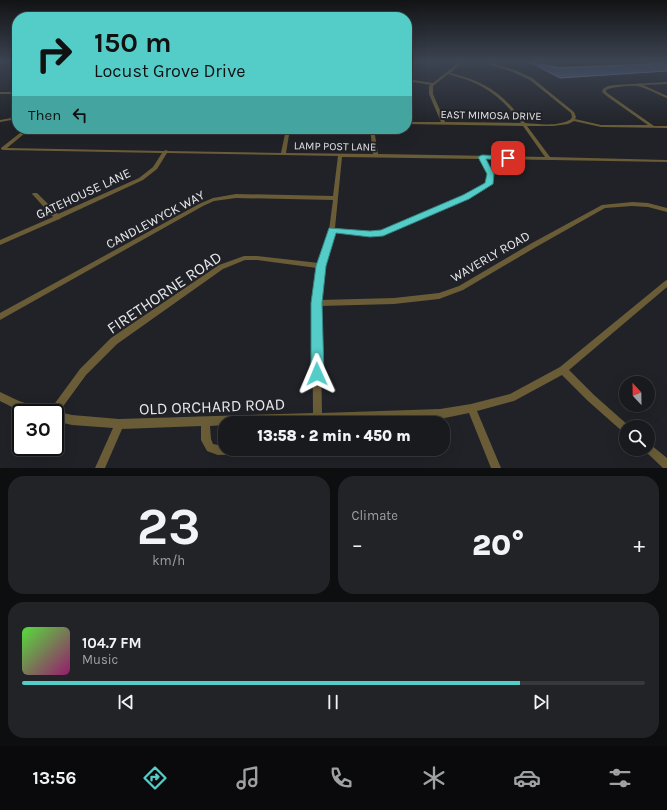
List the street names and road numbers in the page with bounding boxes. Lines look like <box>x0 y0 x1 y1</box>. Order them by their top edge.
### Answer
street label: EAST MIMOSA DRIVE <box>440 108 542 123</box>
street label: LAMP POST LANE <box>294 139 376 154</box>
street label: GATEHOUSE LANE <box>34 165 133 222</box>
street label: CANDLEWYCK WAY <box>103 187 207 252</box>
street label: WAVERLY ROAD <box>448 228 532 285</box>
street label: FIRETHORNE ROAD <box>103 247 225 338</box>
street label: OLD ORCHARD ROAD <box>139 394 285 419</box>

